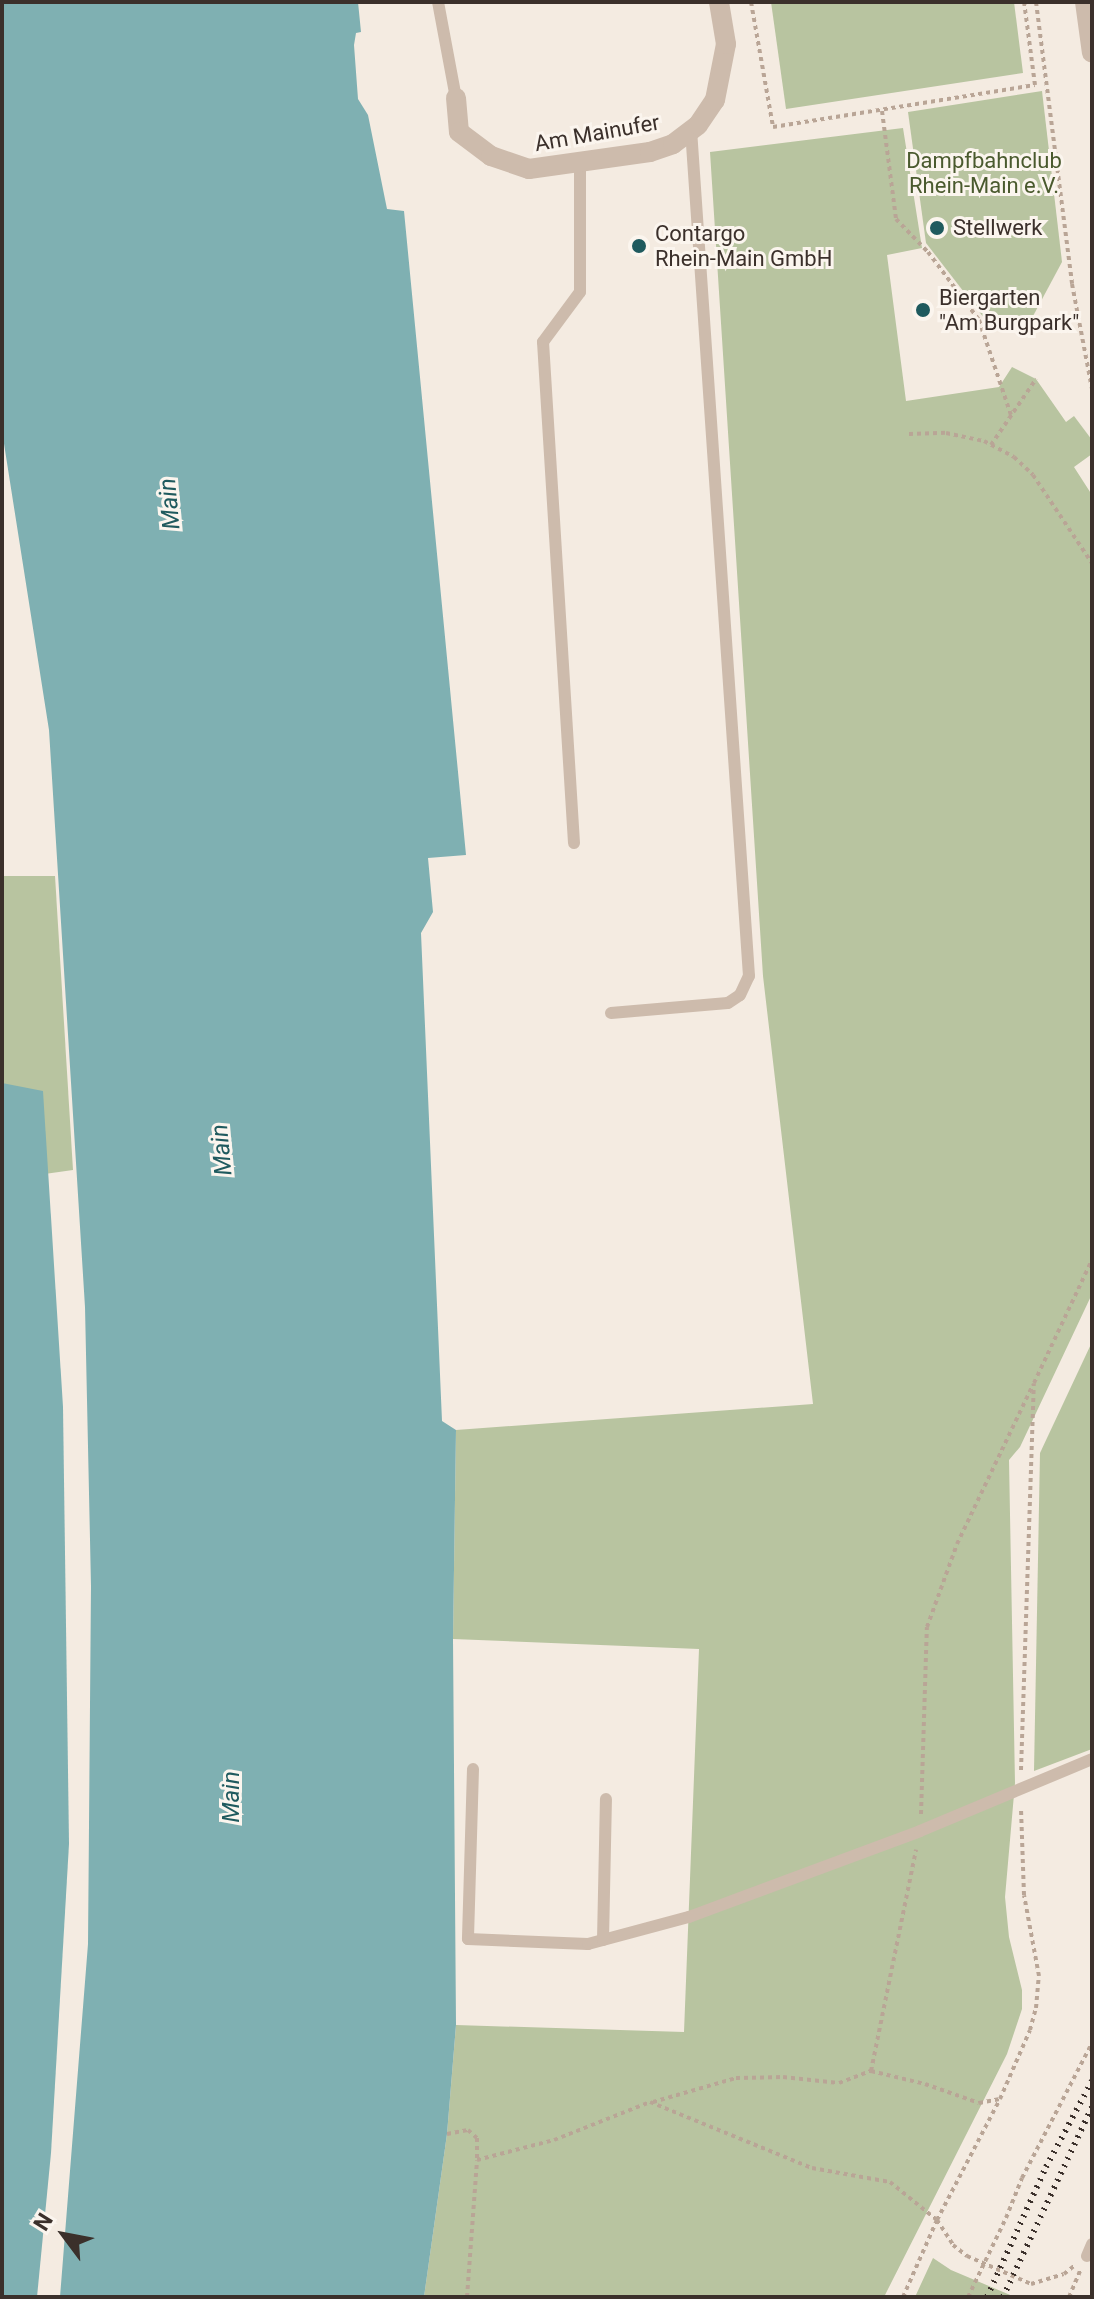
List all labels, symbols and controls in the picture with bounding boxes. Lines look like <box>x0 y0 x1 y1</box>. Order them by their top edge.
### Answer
street label: Am Mainufer <box>532 109 662 157</box>
park label: Dampfbahnclub Rhein-Main e.V. <box>906 147 1062 198</box>
place label: Stellwerk <box>953 215 1042 241</box>
marker: Stellwerk <box>928 219 946 237</box>
place label: Contargo Rhein-Main GmbH <box>655 220 832 272</box>
marker: Contargo Rhein-Main GmbH <box>630 237 648 255</box>
place label: Biergarten "Am Burgpark" <box>939 284 1079 336</box>
marker: Biergarten "Am Burgpark" <box>914 301 932 319</box>
water label: Main <box>153 477 187 531</box>
water label: Main <box>205 1123 239 1177</box>
water label: Main <box>218 1771 246 1823</box>
north arrow <box>24 2195 104 2275</box>
text: N <box>29 2209 58 2235</box>

